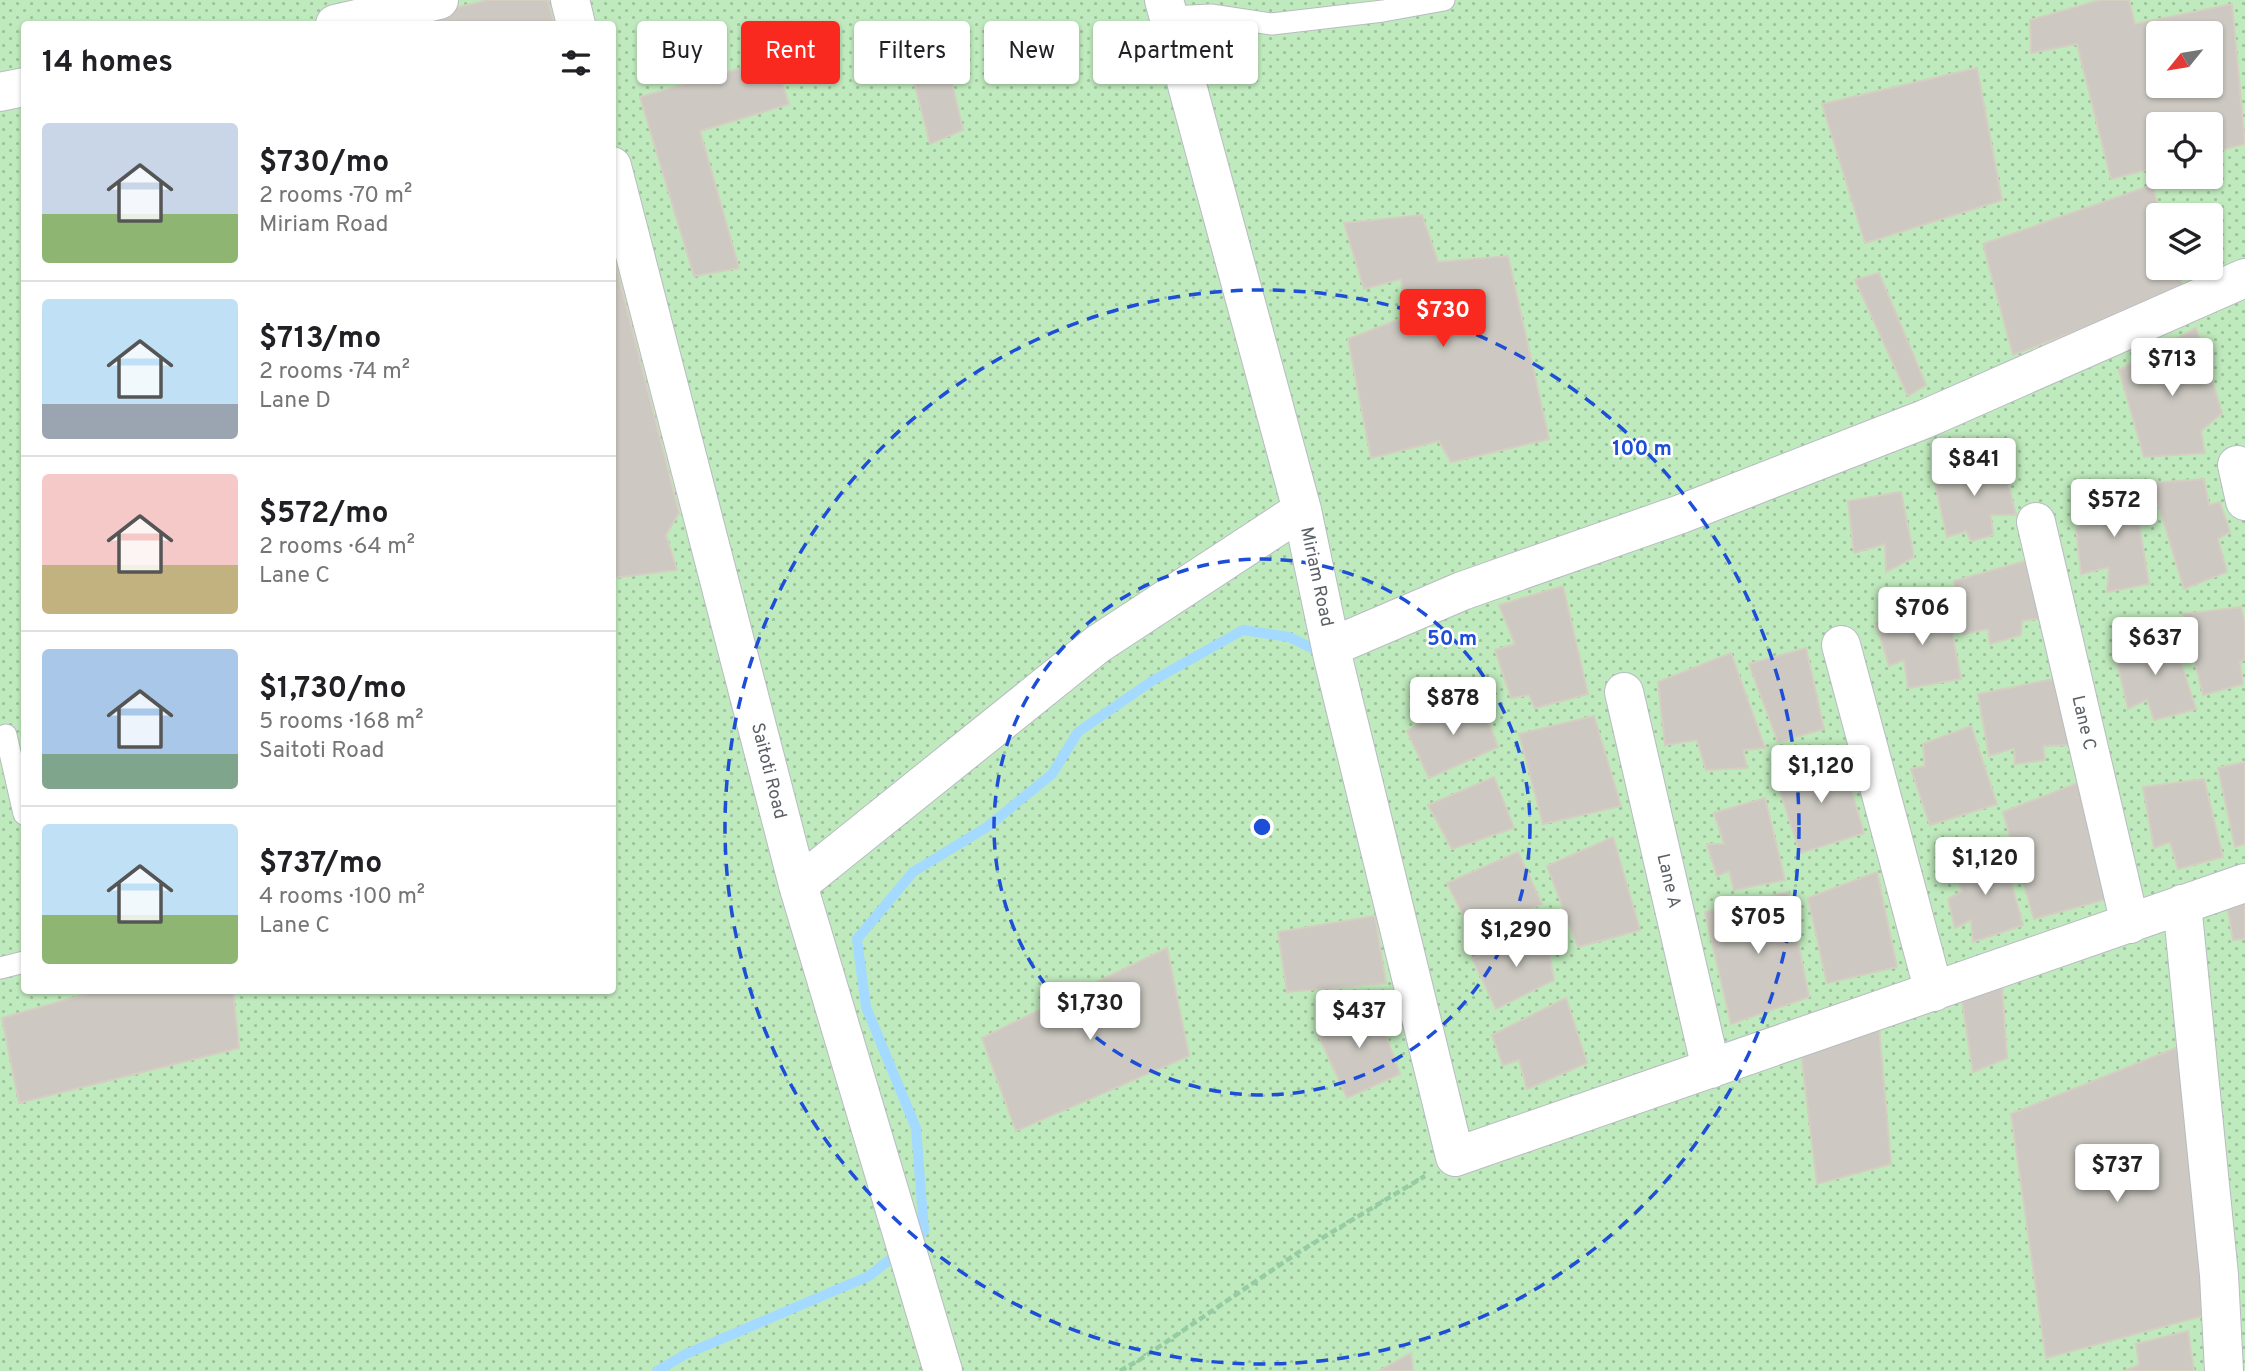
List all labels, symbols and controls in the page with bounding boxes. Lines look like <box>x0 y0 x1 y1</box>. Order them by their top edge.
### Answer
chip: Buy <box>637 21 727 84</box>
chip: Rent <box>741 21 840 84</box>
chip: Filters <box>854 21 970 84</box>
chip: New <box>984 21 1079 84</box>
chip: Apartment <box>1093 21 1258 84</box>
north arrow <box>2146 21 2222 98</box>
map controls <box>2146 21 2223 280</box>
icon: filters <box>557 44 595 82</box>
text: 14 homes <box>42 45 173 82</box>
button: locate <box>2146 112 2223 189</box>
text: $730/mo <box>259 145 389 182</box>
icon: home <box>98 151 182 235</box>
text: 2 rooms · 70 m² <box>259 182 412 211</box>
button: layers <box>2146 203 2223 280</box>
text: Miriam Road <box>259 211 389 240</box>
pin: $730 <box>1402 290 1484 349</box>
text: $730 <box>1416 297 1470 326</box>
text: $713/mo <box>259 321 381 358</box>
icon: home <box>98 327 182 411</box>
pin: $713 <box>2131 338 2213 398</box>
text: $713 <box>2147 346 2197 375</box>
text: 2 rooms · 74 m² <box>259 358 410 387</box>
text: Lane D <box>259 387 331 416</box>
text: 100 m <box>1612 436 1672 463</box>
pin: $841 <box>1933 438 2015 498</box>
text: $841 <box>1948 446 2000 475</box>
pin: $572 <box>2073 480 2155 539</box>
text: $572 <box>2087 487 2141 516</box>
text: $572/mo <box>259 496 389 533</box>
icon: home <box>98 502 182 586</box>
street label: Miriam Road <box>1294 525 1338 629</box>
text: 2 rooms · 64 m² <box>259 533 415 562</box>
text: Lane C <box>259 562 330 591</box>
pin: $706 <box>1881 588 1963 647</box>
text: $706 <box>1894 595 1950 624</box>
pin: $637 <box>2114 618 2196 677</box>
text: $637 <box>2128 625 2182 654</box>
text: 50 m <box>1427 626 1477 653</box>
text: $1,730/mo <box>259 671 406 708</box>
icon: home <box>98 677 182 761</box>
pin: $878 <box>1412 678 1494 737</box>
text: $878 <box>1426 685 1480 714</box>
street label: Lane C <box>2066 693 2100 753</box>
text: 5 rooms · 168 m² <box>259 708 424 737</box>
street label: Saitoti Road <box>745 721 791 821</box>
text: Saitoti Road <box>259 737 385 766</box>
pin: $1,120 <box>1764 746 1878 805</box>
text: $1,120 <box>1787 753 1855 782</box>
centre of rings <box>1250 815 1274 839</box>
pin: $1,120 <box>1928 838 2042 897</box>
text: $1,120 <box>1951 845 2019 874</box>
text: $737/mo <box>259 846 382 883</box>
street label: Lane A <box>1651 851 1685 911</box>
icon: home <box>98 852 182 936</box>
text: 4 rooms · 100 m² <box>259 883 425 912</box>
pin: $705 <box>1717 897 1799 956</box>
text: $705 <box>1730 904 1786 933</box>
pin: $1,290 <box>1459 909 1573 969</box>
text: Lane C <box>259 912 330 941</box>
text: $1,290 <box>1480 917 1552 946</box>
pin: $1,730 <box>1033 982 1147 1042</box>
text: $1,730 <box>1056 990 1124 1019</box>
pin: $437 <box>1318 990 1400 1050</box>
text: $437 <box>1332 998 1386 1027</box>
pin: $737 <box>2076 1144 2158 1204</box>
text: $737 <box>2091 1152 2143 1181</box>

